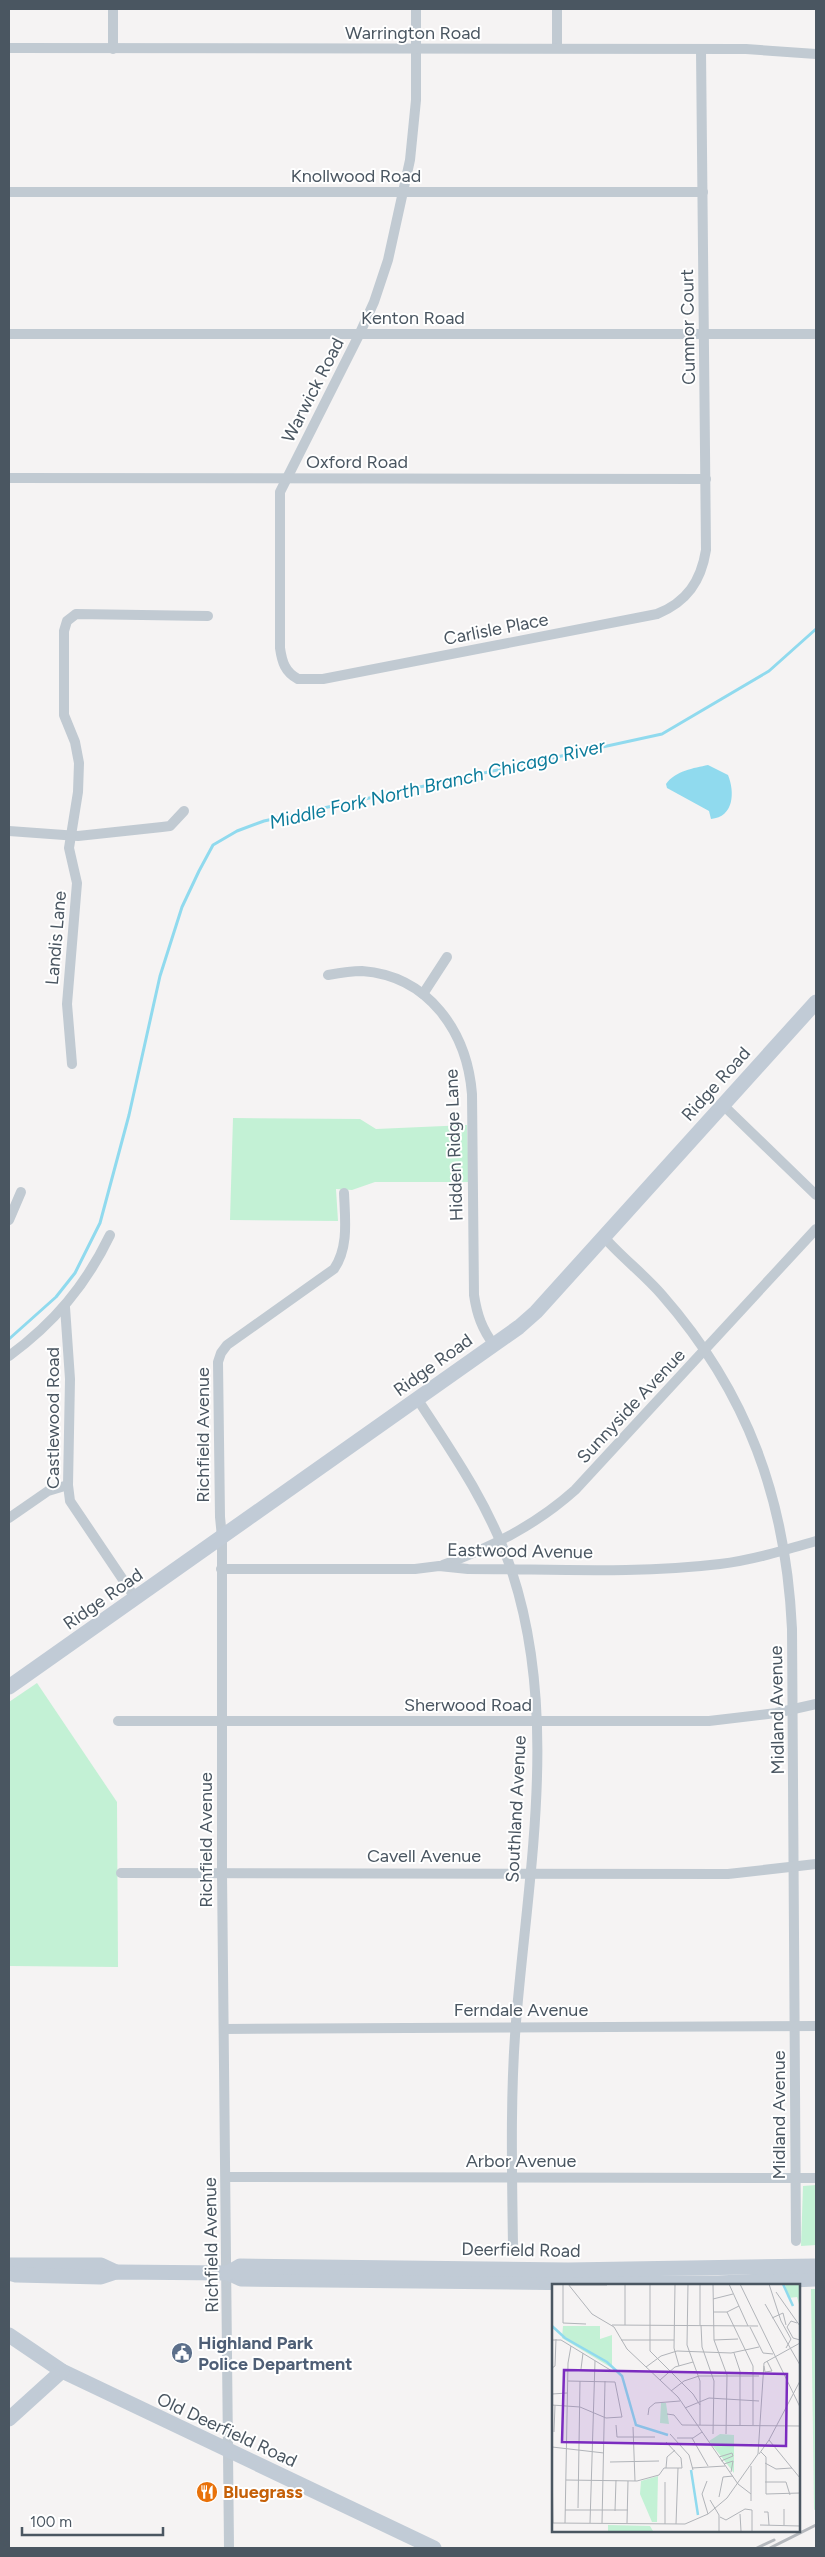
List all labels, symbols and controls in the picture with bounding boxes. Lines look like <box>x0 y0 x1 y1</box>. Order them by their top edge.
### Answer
street label: Warrington Road <box>345 22 481 44</box>
street label: Knollwood Road <box>291 165 421 187</box>
street label: Cumnor Court <box>676 269 700 385</box>
street label: Kenton Road <box>361 307 465 329</box>
street label: Warwick Road <box>277 334 349 446</box>
street label: Oxford Road <box>306 451 408 473</box>
street label: Carlisle Place <box>442 608 550 650</box>
water label: Middle Fork North Branch Chicago River <box>267 734 608 834</box>
street label: Landis Lane <box>41 890 71 986</box>
street label: Ridge Road <box>677 1042 755 1126</box>
street label: Hidden Ridge Lane <box>440 1068 468 1222</box>
street label: Ridge Road <box>389 1329 477 1401</box>
street label: Sunnyside Avenue <box>572 1344 690 1468</box>
street label: Castlewood Road <box>42 1347 64 1489</box>
street label: Richfield Avenue <box>192 1367 214 1503</box>
street label: Eastwood Avenue <box>447 1539 593 1563</box>
street label: Ridge Road <box>59 1564 147 1634</box>
street label: Midland Avenue <box>765 1645 789 1775</box>
street label: Sherwood Road <box>404 1694 532 1716</box>
street label: Southland Avenue <box>501 1735 531 1883</box>
street label: Richfield Avenue <box>195 1772 217 1908</box>
street label: Cavell Avenue <box>367 1845 481 1867</box>
street label: Ferndale Avenue <box>454 1999 588 2021</box>
street label: Midland Avenue <box>768 2050 790 2180</box>
street label: Arbor Avenue <box>466 2150 576 2172</box>
street label: Richfield Avenue <box>199 2177 223 2313</box>
street label: Deerfield Road <box>461 2238 581 2262</box>
inset map <box>552 2284 800 2532</box>
place label: Highland Park Police Department <box>198 2332 353 2375</box>
public building icon: Highland Park Police Department <box>170 2341 194 2365</box>
street label: Old Deerfield Road <box>153 2388 301 2472</box>
restaurant icon: Bluegrass <box>195 2480 219 2504</box>
place label: Bluegrass <box>223 2481 303 2503</box>
scale bar <box>22 2504 164 2536</box>
text: 100 m <box>30 2513 72 2531</box>

